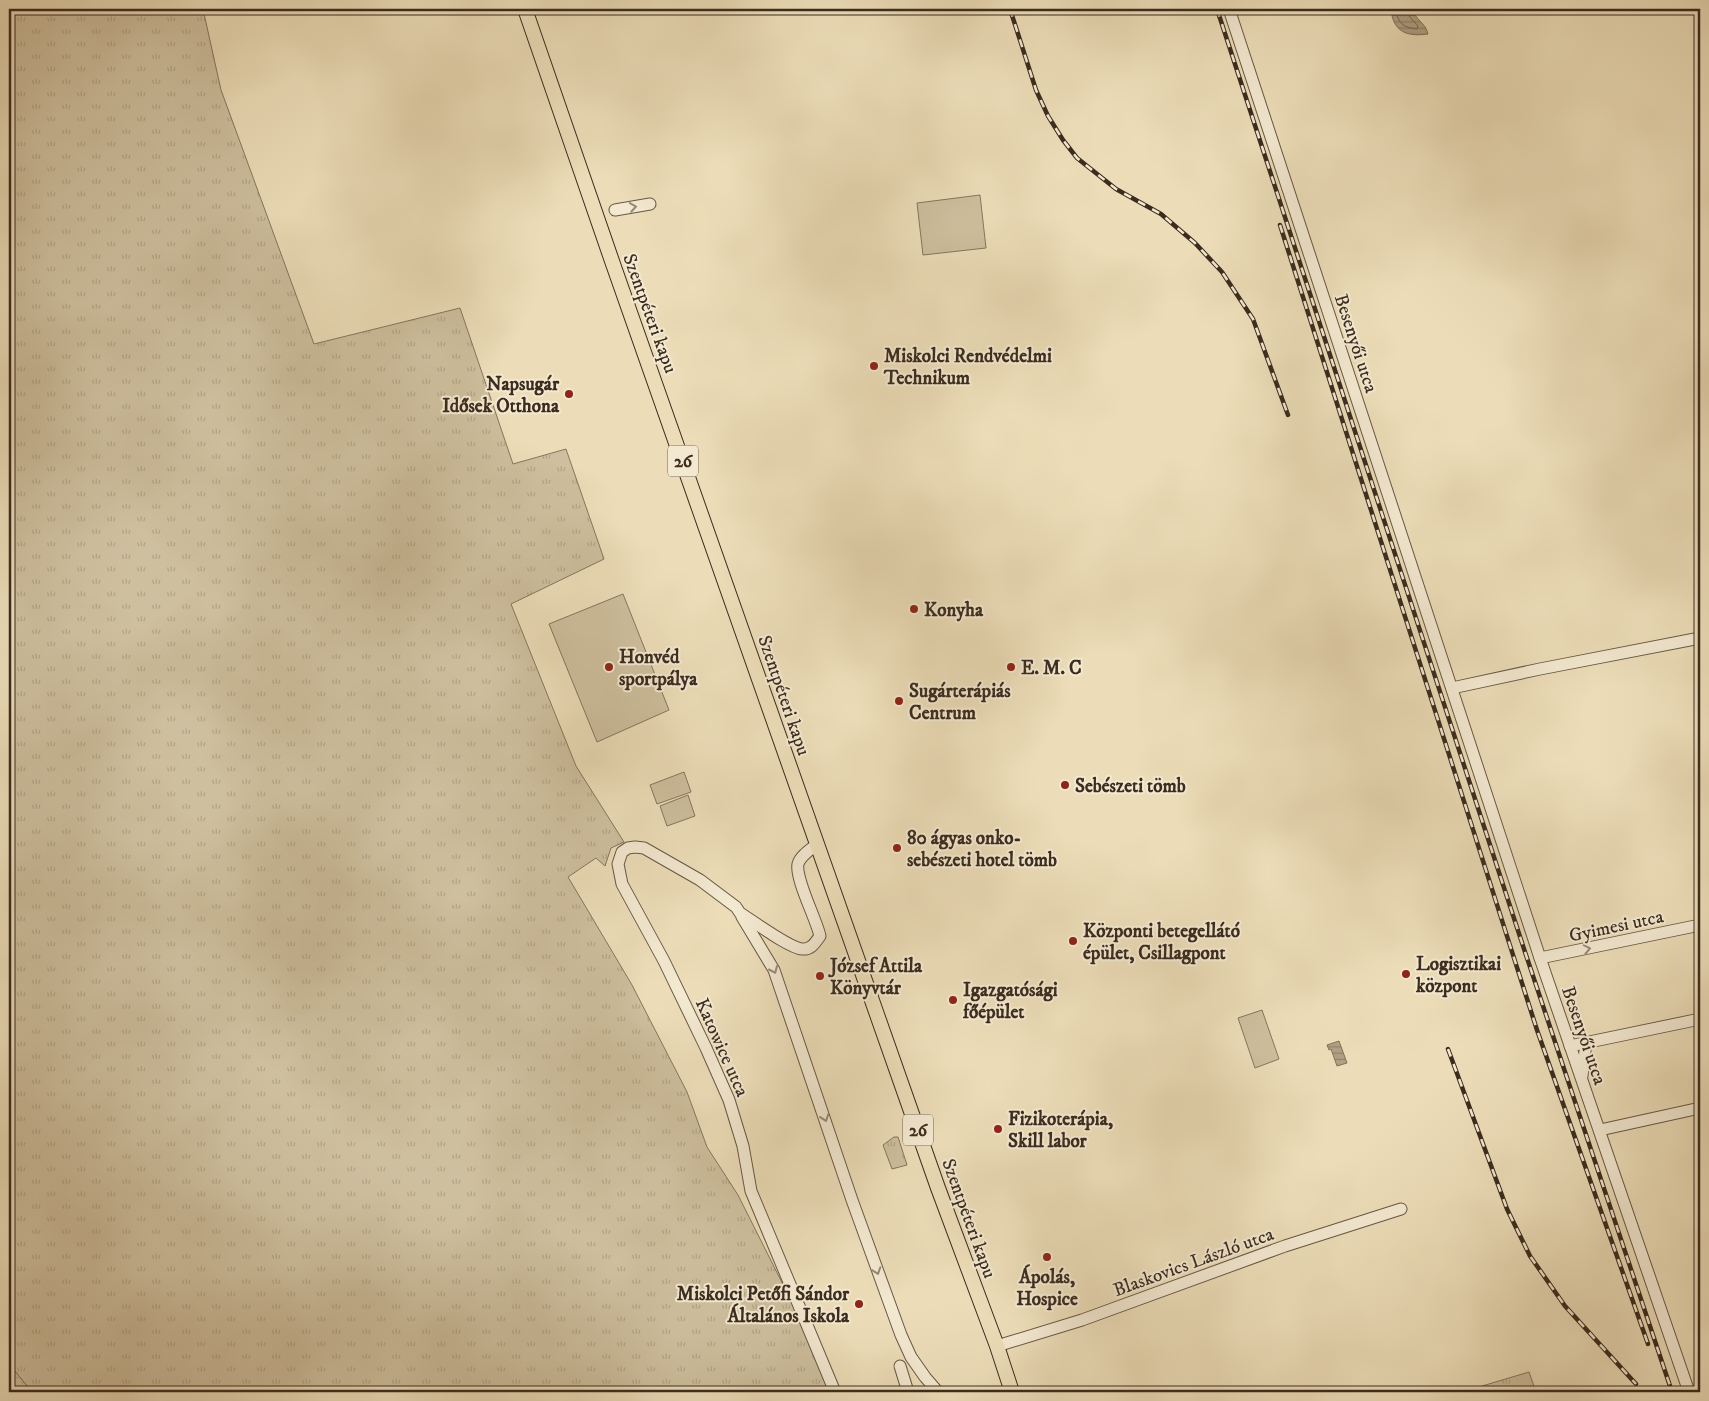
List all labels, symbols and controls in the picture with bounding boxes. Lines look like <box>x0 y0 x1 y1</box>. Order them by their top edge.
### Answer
one-way arrow <box>628 203 637 213</box>
street label: Szentpéteri kapu <box>617 251 682 376</box>
street label: Besenyői utca <box>1329 291 1382 396</box>
place label: Miskolci Rendvédelmi Technikum <box>883 345 1052 390</box>
marker: Miskolci Rendvédelmi Technikum <box>868 360 880 372</box>
place label: Napsugár Idősek Otthona <box>442 373 560 418</box>
marker: Napsugár Idősek Otthona <box>563 388 575 400</box>
road number: 26 <box>668 446 698 476</box>
place label: Konyha <box>924 599 984 622</box>
marker: Konyha <box>908 603 920 615</box>
street label: Szentpéteri kapu <box>752 632 815 759</box>
place label: Honvéd sportpálya <box>619 646 698 691</box>
place label: E. M. C <box>1021 657 1082 680</box>
marker: Honvéd sportpálya <box>603 661 615 673</box>
marker: E. M. C <box>1005 661 1017 673</box>
place label: Sugárterápiás Centrum <box>909 680 1011 725</box>
marker: Sugárterápiás Centrum <box>893 695 905 707</box>
place label: Sebészeti tömb <box>1075 775 1186 798</box>
marker: Sebészeti tömb <box>1059 779 1071 791</box>
place label: 80 ágyas onko- sebészeti hotel tömb <box>907 827 1057 872</box>
marker: 80 ágyas onko- sebészeti hotel tömb <box>891 842 903 854</box>
street label: Gyimesi utca <box>1567 905 1666 948</box>
place label: Központi betegellátó épület, Csillagpont <box>1083 920 1240 965</box>
marker: Központi betegellátó épület, Csillagpont <box>1067 935 1079 947</box>
one-way arrow <box>1583 944 1592 954</box>
place label: Logisztikai központ <box>1415 953 1501 998</box>
place label: József Attila Könyvtár <box>828 955 923 1000</box>
one-way arrow <box>767 965 778 974</box>
marker: Logisztikai központ <box>1400 968 1412 980</box>
marker: József Attila Könyvtár <box>814 970 826 982</box>
place label: Igazgatósági főépület <box>962 979 1058 1024</box>
street label: Besenyői utca <box>1556 983 1611 1088</box>
marker: Igazgatósági főépület <box>947 994 959 1006</box>
street label: Katowice utca <box>690 995 754 1100</box>
place label: Fizikoterápia, Skill labor <box>1008 1108 1113 1153</box>
one-way arrow <box>819 1113 829 1121</box>
road number: 26 <box>903 1114 933 1146</box>
marker: Fizikoterápia, Skill labor <box>992 1123 1004 1135</box>
street label: Szentpéteri kapu <box>936 1156 1001 1281</box>
street label: Blaskovics László utca <box>1110 1223 1277 1302</box>
marker: Ápolás, Hospice <box>1041 1251 1053 1263</box>
place label: Ápolás, Hospice <box>1016 1264 1078 1311</box>
one-way arrow <box>871 1267 881 1275</box>
place label: Miskolci Petőfi Sándor Általános Iskola <box>677 1283 850 1328</box>
marker: Miskolci Petőfi Sándor Általános Iskola <box>853 1298 865 1310</box>

